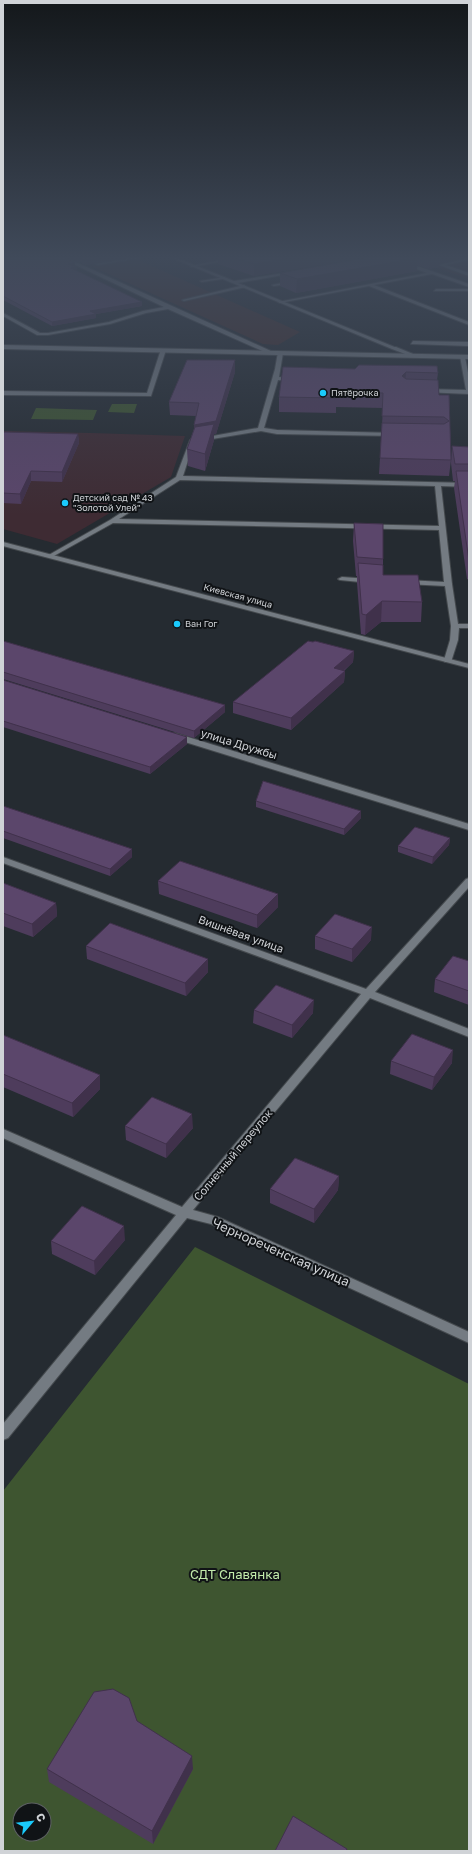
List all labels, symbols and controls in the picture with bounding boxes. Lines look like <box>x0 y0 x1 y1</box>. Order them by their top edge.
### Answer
place label: Пятёрочка <box>331 387 379 398</box>
marker: Пятёрочка <box>318 388 328 398</box>
place label: Детский сад № 43 "Золотой Улей" <box>73 492 153 513</box>
marker: Детский сад № 43 "Золотой Улей" <box>60 498 70 508</box>
street label: Киевская улица <box>202 581 274 610</box>
place label: Ван Гог <box>185 618 217 629</box>
marker: Ван Гог <box>172 619 182 629</box>
street label: улица Дружбы <box>199 726 279 761</box>
street label: Вишнёвая улица <box>197 912 286 955</box>
street label: Солнечный переулок <box>191 1106 275 1203</box>
street label: Чернореченская улица <box>210 1214 352 1290</box>
park label: СДТ Славянка <box>190 1566 280 1582</box>
north arrow <box>12 1802 52 1842</box>
text: С <box>34 1811 49 1824</box>

